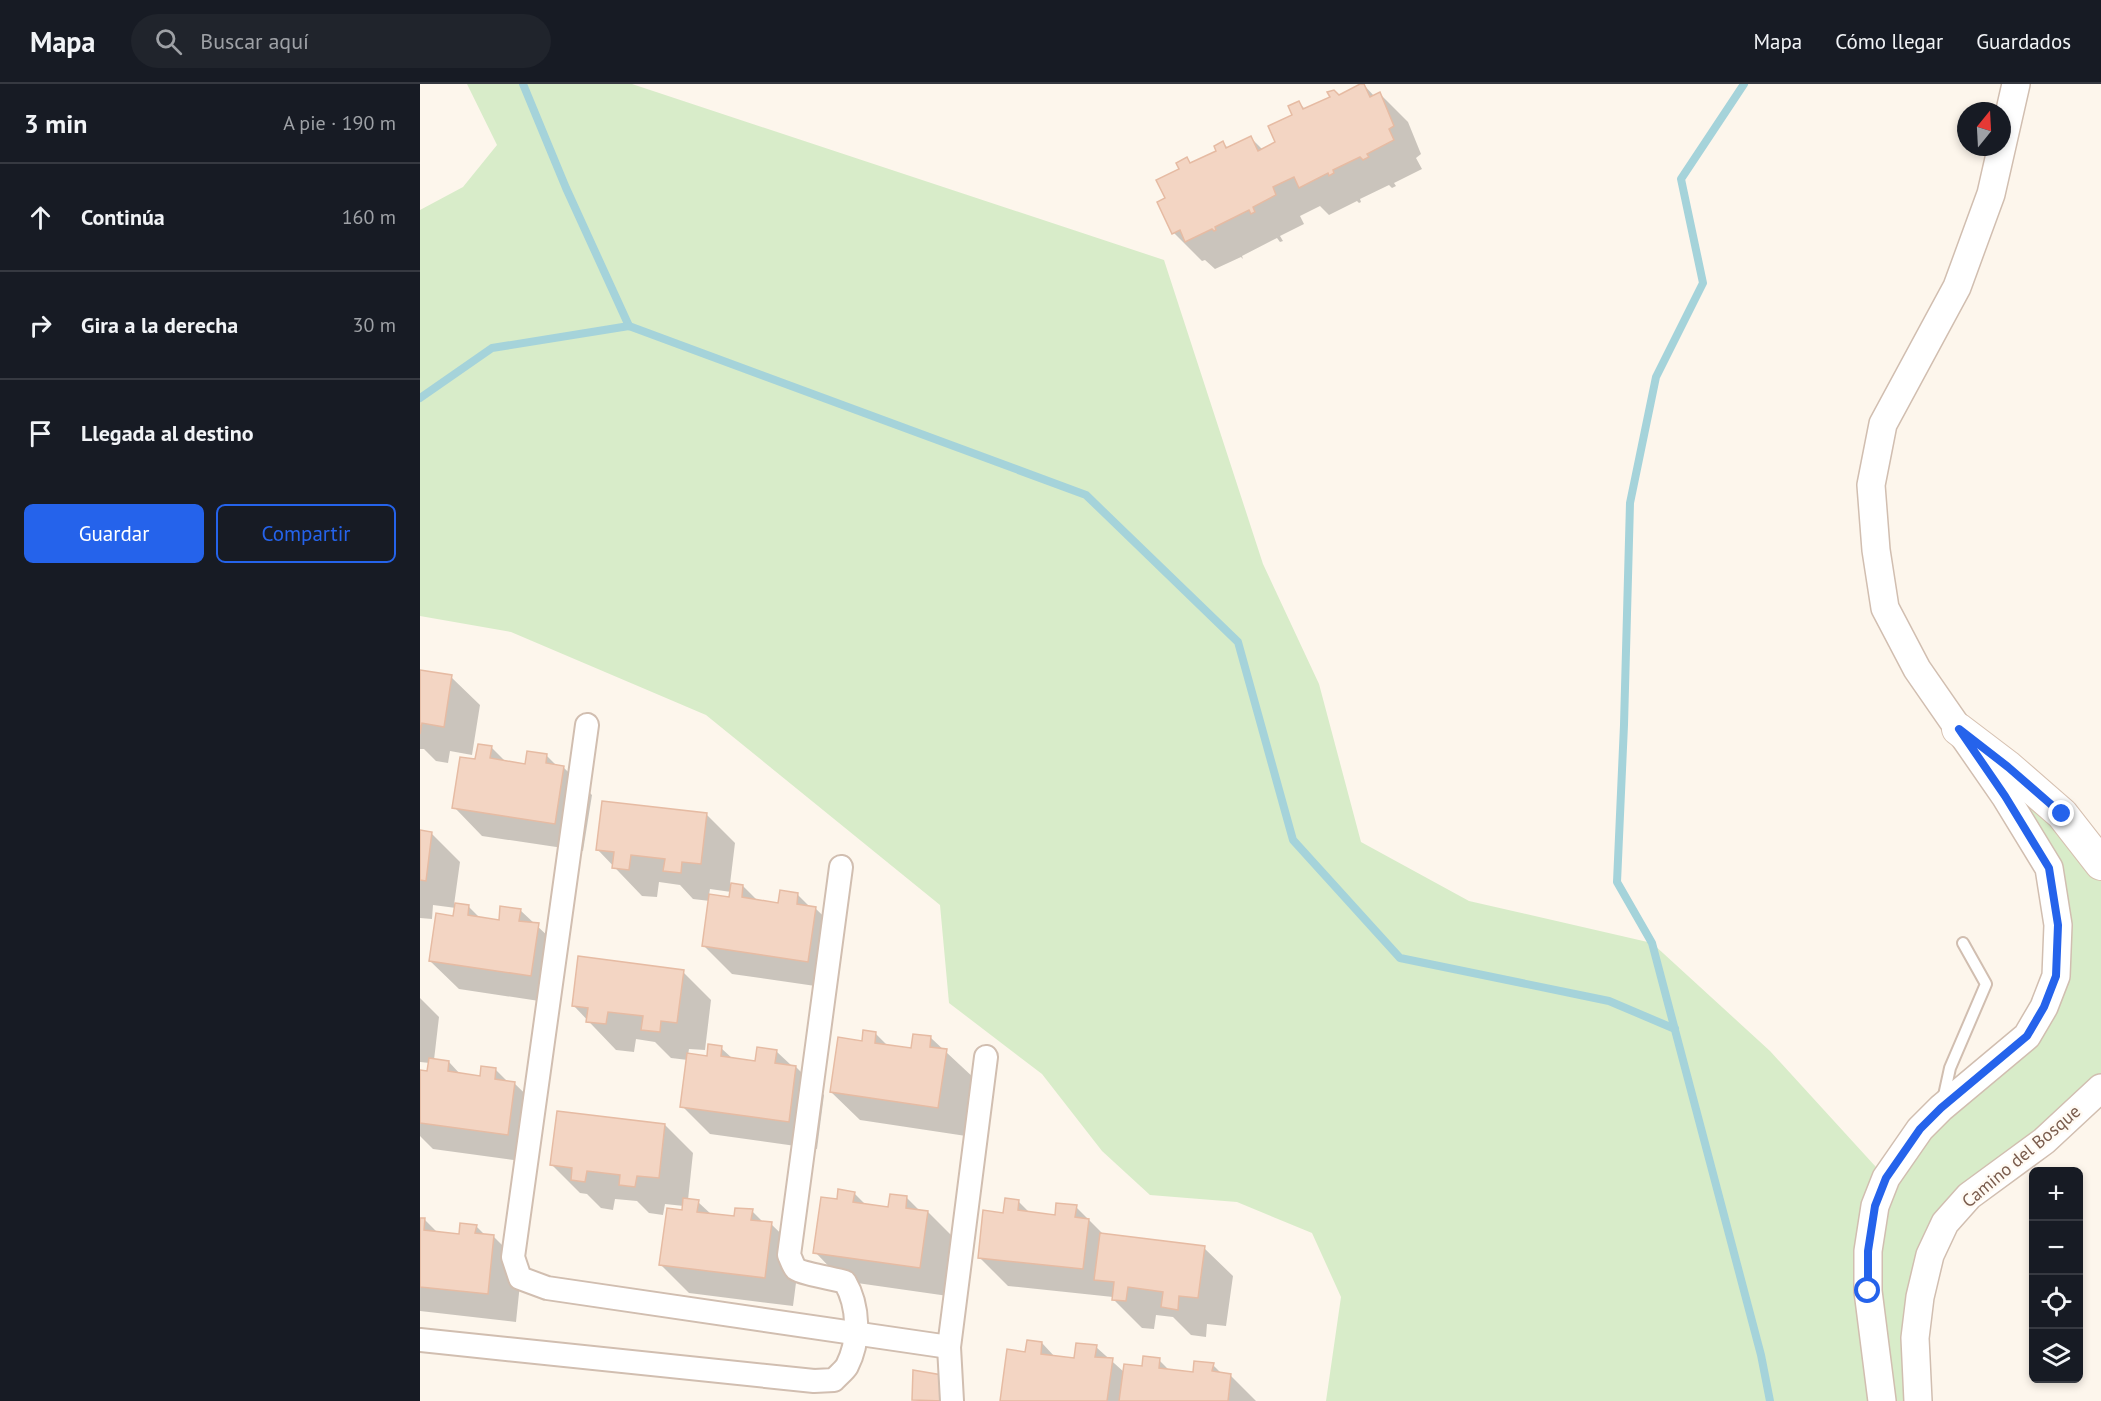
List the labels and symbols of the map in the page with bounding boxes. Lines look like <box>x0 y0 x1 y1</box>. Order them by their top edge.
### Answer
north arrow <box>1957 102 2011 156</box>
route end <box>2048 800 2074 826</box>
street label: Camino del Bosque <box>1957 1100 2085 1212</box>
route start <box>1854 1277 1880 1303</box>

